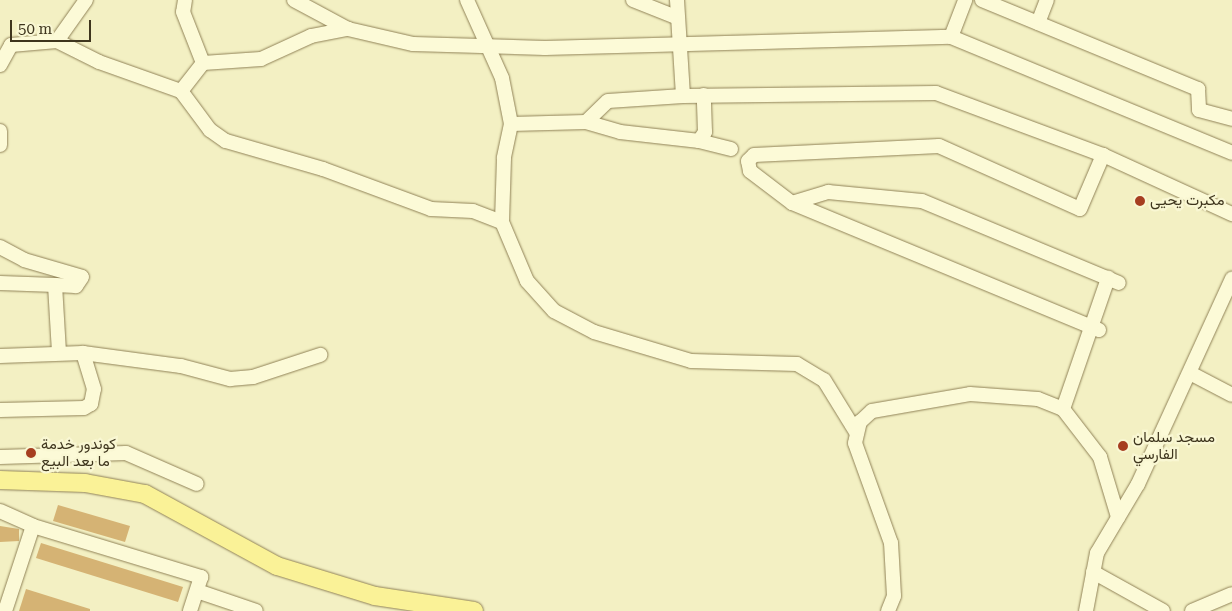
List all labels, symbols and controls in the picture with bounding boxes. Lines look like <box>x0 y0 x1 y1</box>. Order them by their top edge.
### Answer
scale bar <box>12 10 94 42</box>
text: 50 m <box>18 20 52 38</box>
place label: مكبرت يحيى <box>1150 192 1225 210</box>
marker: مكبرت يحيى <box>1134 195 1146 207</box>
place label: مسجد سلمان الفارسي <box>1133 428 1215 463</box>
place label: كوندور خدمة ما بعد البيع <box>41 435 116 470</box>
marker: مسجد سلمان الفارسي <box>1117 440 1129 452</box>
marker: كوندور خدمة ما بعد البيع <box>25 447 37 459</box>

